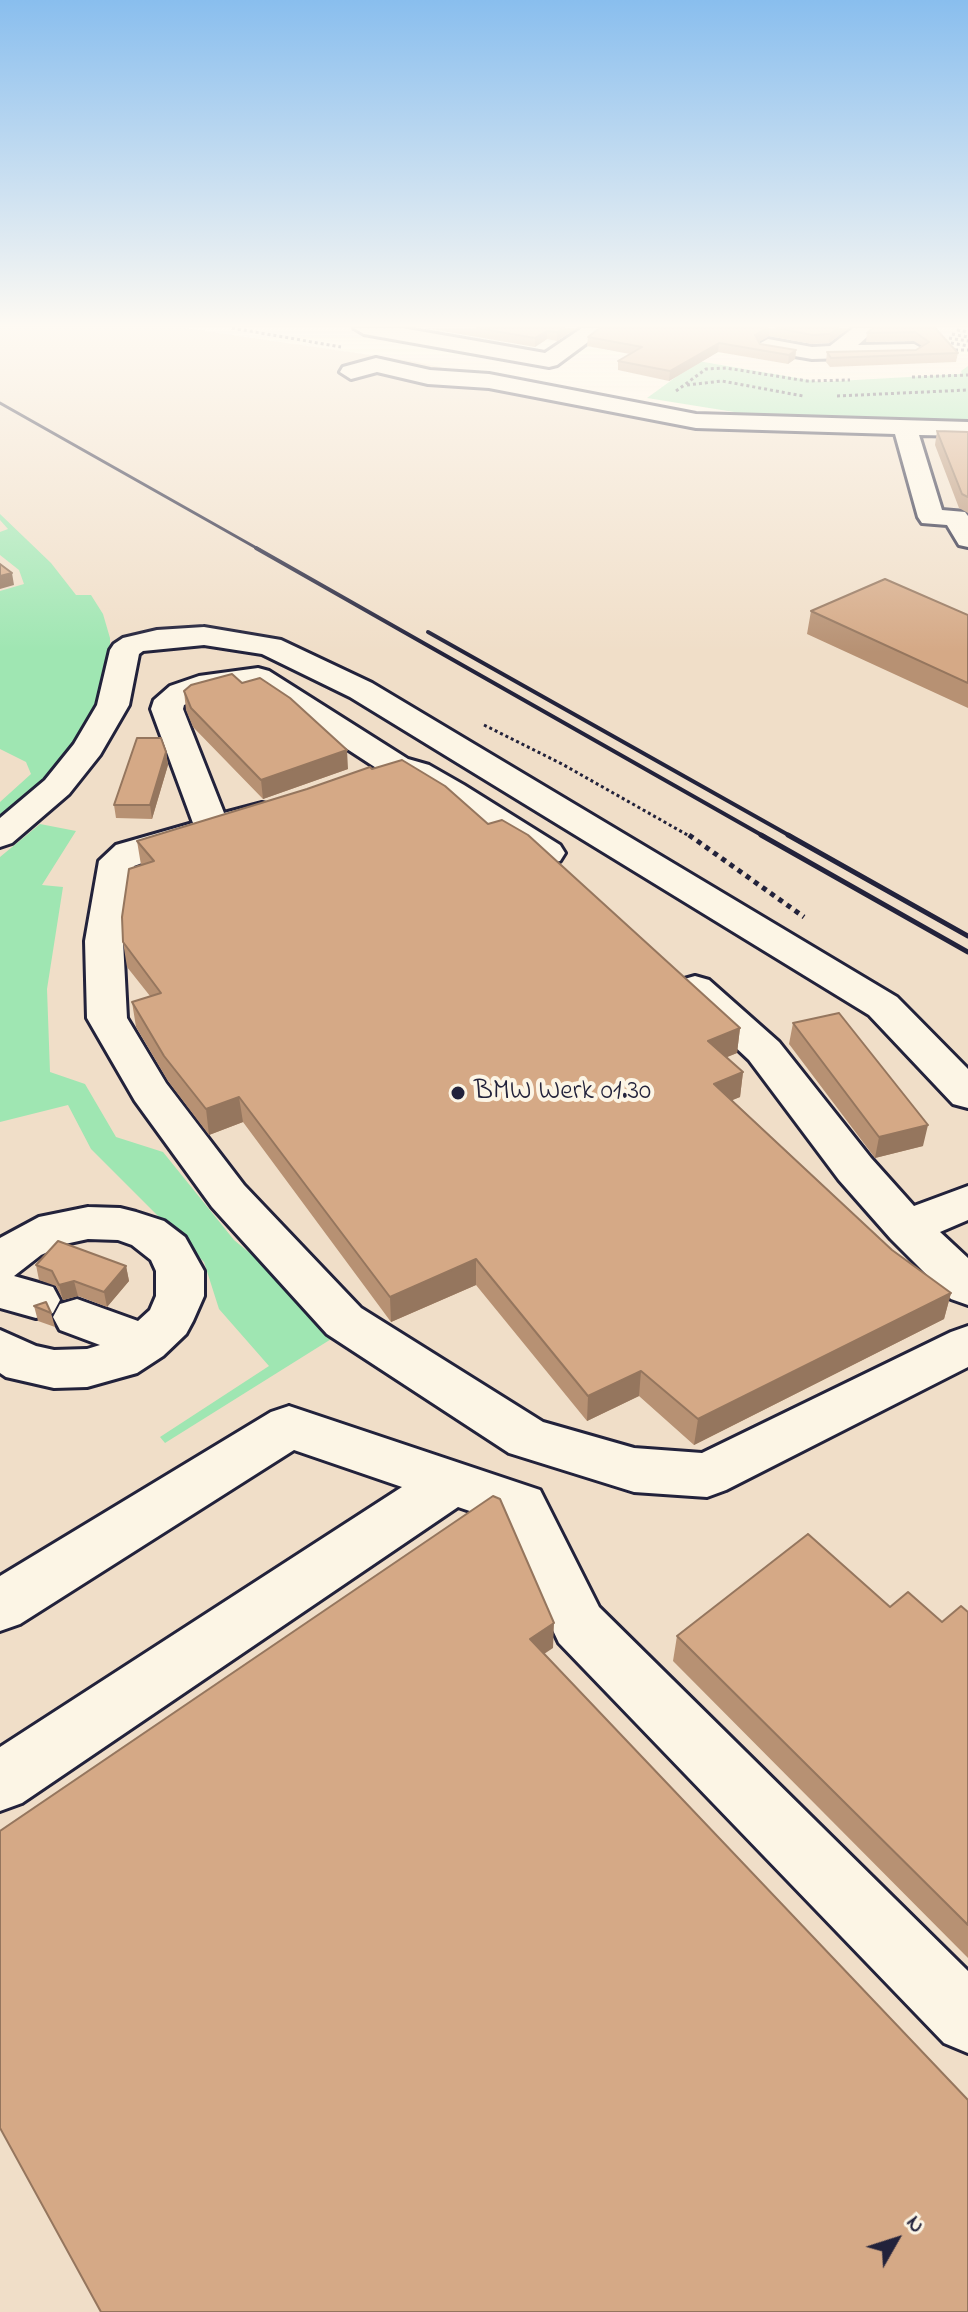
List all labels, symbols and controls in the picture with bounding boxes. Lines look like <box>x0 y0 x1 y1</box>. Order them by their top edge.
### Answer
place label: BMW Werk 01.30 <box>474 1076 651 1110</box>
marker: BMW Werk 01.30 <box>449 1084 467 1102</box>
north arrow <box>856 2200 936 2280</box>
text: N <box>898 2209 932 2241</box>

